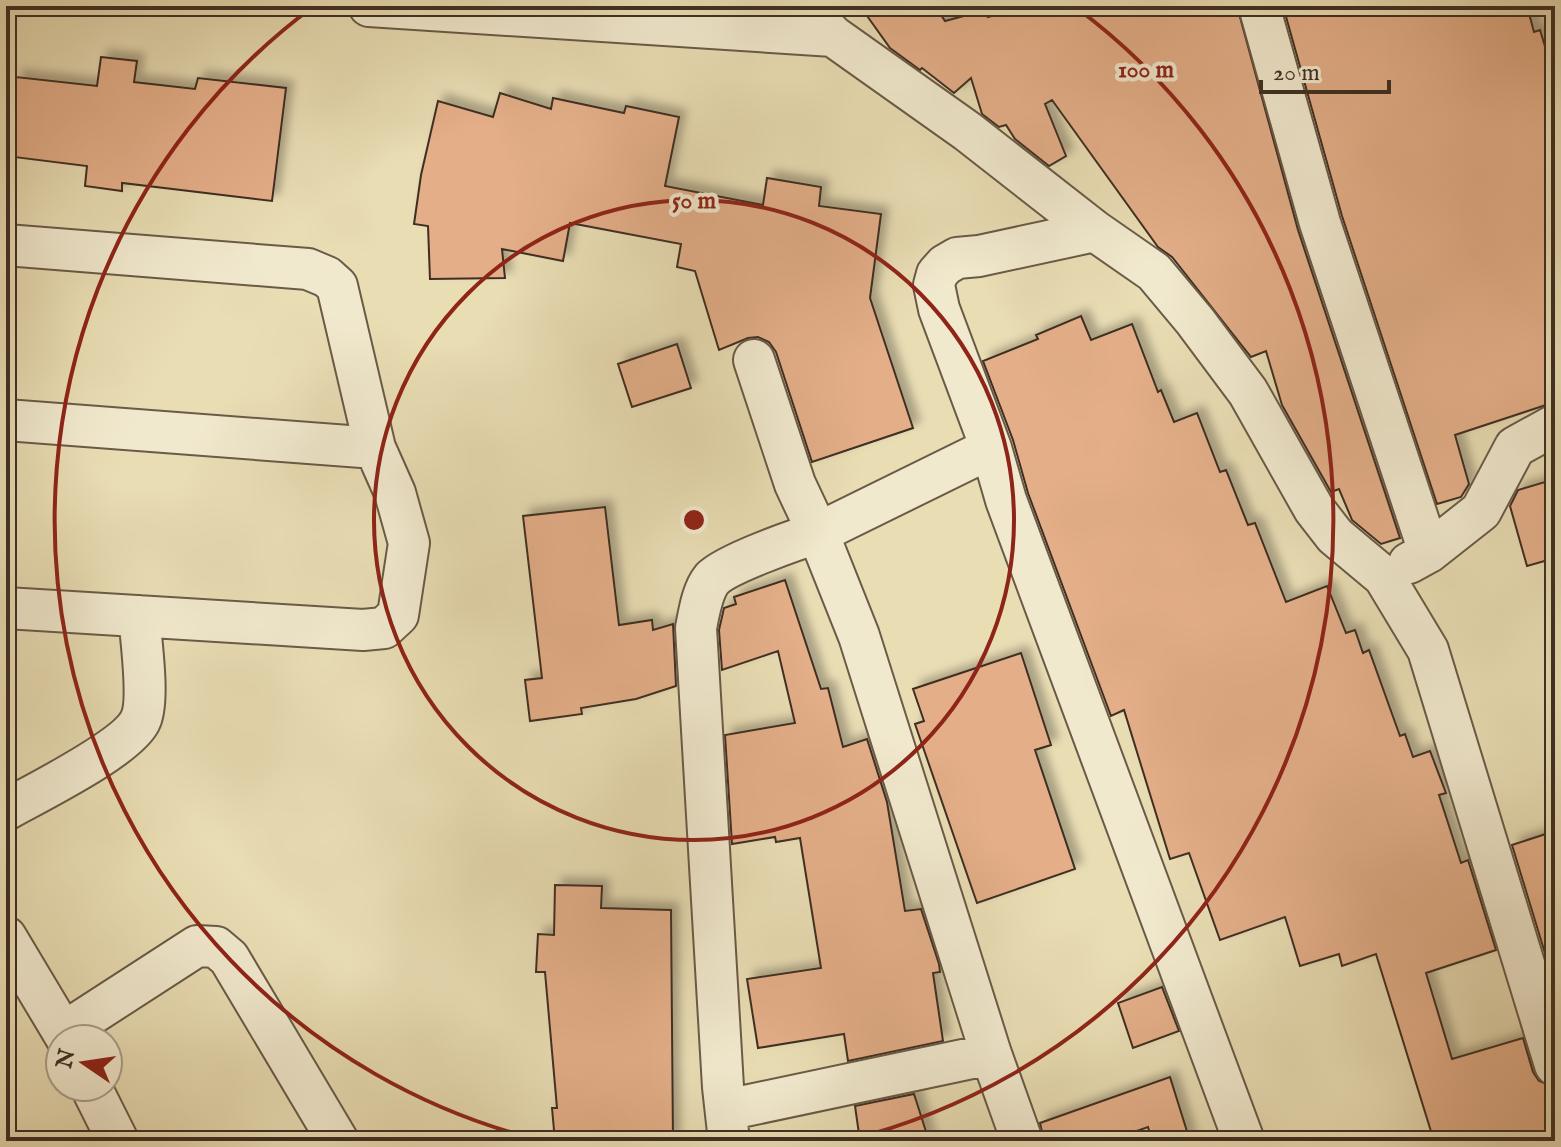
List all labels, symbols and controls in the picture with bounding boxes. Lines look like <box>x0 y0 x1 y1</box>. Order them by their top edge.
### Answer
scale bar <box>1261 44 1389 94</box>
text: 100 m <box>1118 55 1175 86</box>
text: 20 m <box>1273 58 1320 89</box>
text: 50 m <box>672 186 717 217</box>
centre of rings <box>680 506 708 534</box>
north arrow <box>44 1023 124 1103</box>
text: N <box>50 1047 82 1072</box>

